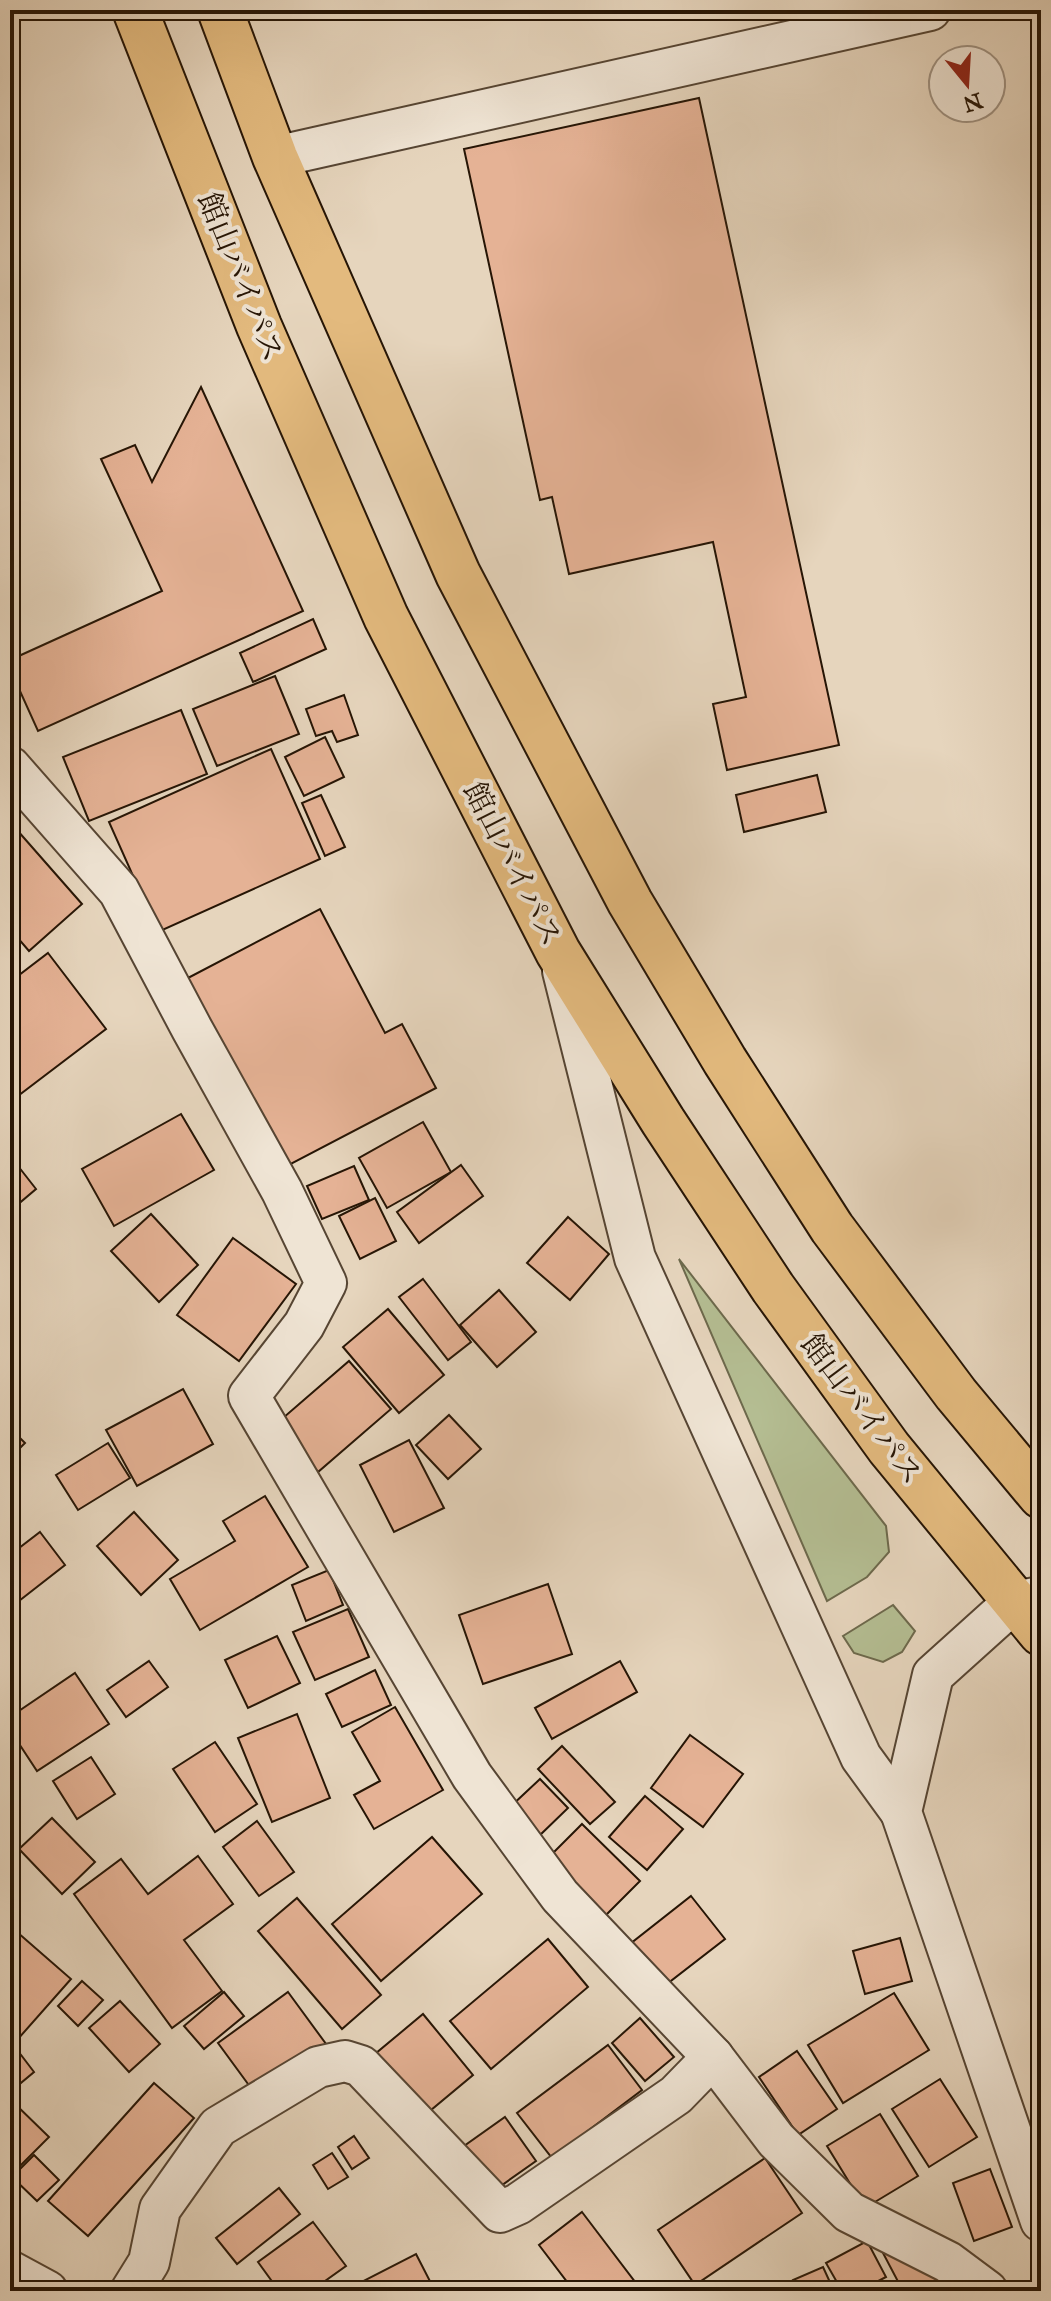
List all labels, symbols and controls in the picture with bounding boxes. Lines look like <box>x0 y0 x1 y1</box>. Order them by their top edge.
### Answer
north arrow <box>927 44 1007 124</box>
text: N <box>960 87 986 118</box>
street label: 館山バイパス <box>191 187 291 367</box>
street label: 館山バイパス <box>456 776 570 952</box>
street label: 館山バイパス <box>794 1327 930 1491</box>

